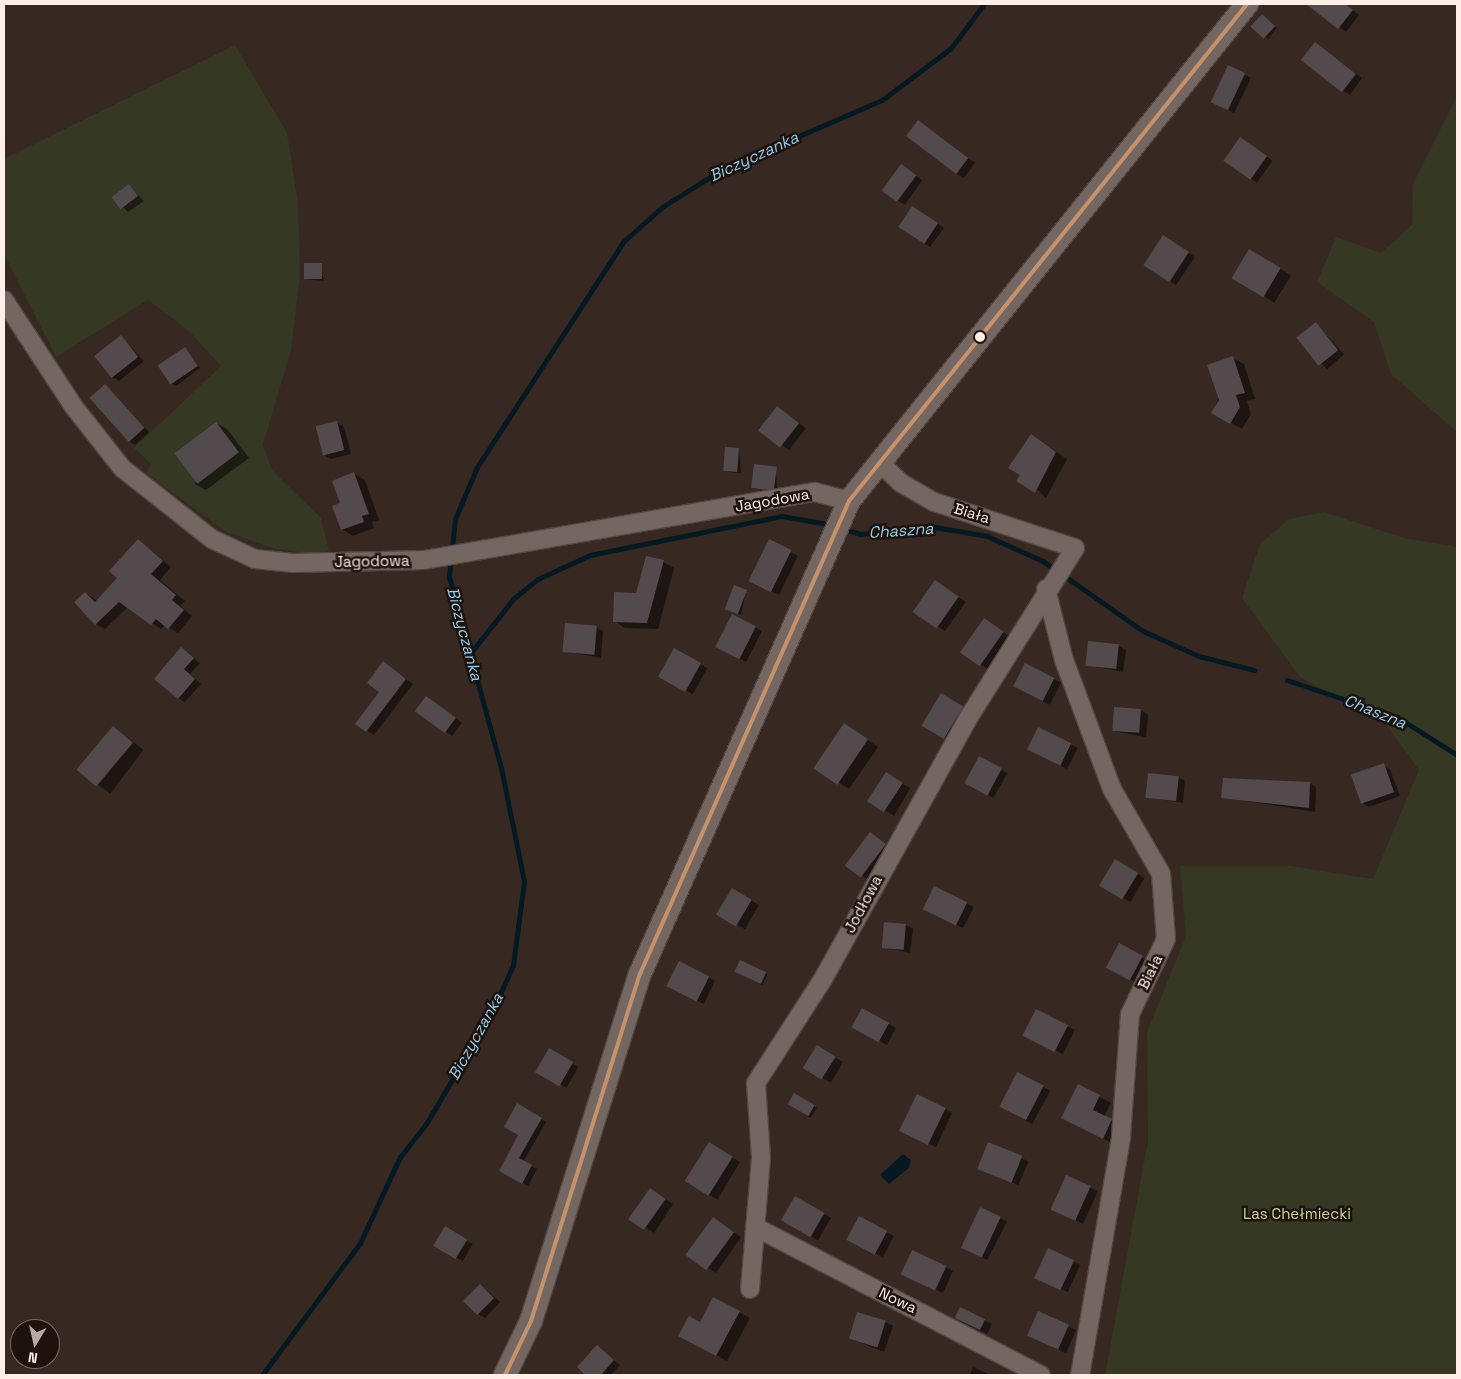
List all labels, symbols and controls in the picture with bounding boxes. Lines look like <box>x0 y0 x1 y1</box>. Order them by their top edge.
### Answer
water label: Biczyczanka <box>706 128 802 186</box>
unlabelled marker <box>975 332 985 342</box>
street label: Jagodowa <box>733 485 811 515</box>
street label: Biała <box>952 499 992 527</box>
water label: Chaszna <box>868 519 934 543</box>
street label: Jagodowa <box>334 551 410 571</box>
water label: Biczyczanka <box>442 585 486 683</box>
water label: Chaszna <box>1341 691 1409 733</box>
street label: Jodłowa <box>840 872 886 936</box>
street label: Biała <box>1134 952 1166 992</box>
water label: Biczyczanka <box>444 990 508 1084</box>
park label: Las Chełmiecki <box>1243 1205 1351 1223</box>
street label: Nowa <box>876 1283 920 1317</box>
north arrow <box>10 1319 60 1369</box>
text: N <box>27 1348 39 1367</box>

